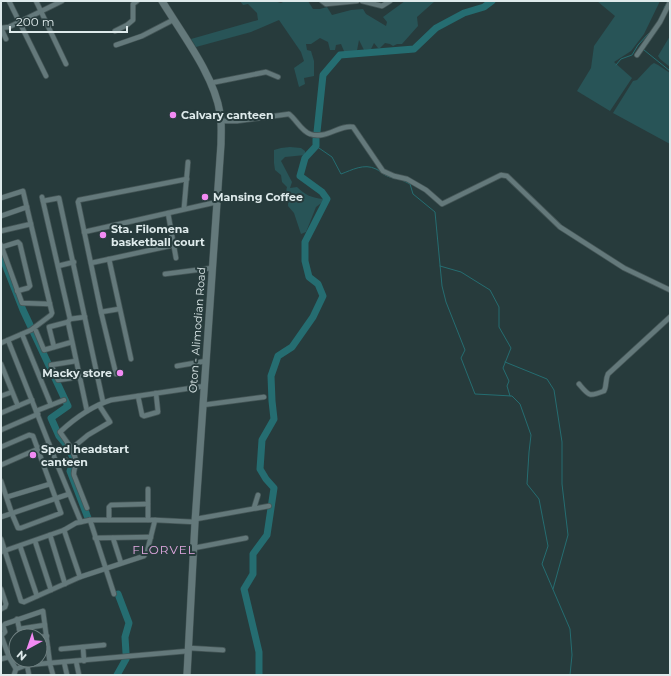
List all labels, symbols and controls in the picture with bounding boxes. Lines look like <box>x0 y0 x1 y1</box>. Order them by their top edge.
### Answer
scale bar <box>10 8 127 34</box>
text: 200 m <box>16 14 55 29</box>
place label: Calvary canteen <box>181 108 274 122</box>
marker: Calvary canteen <box>168 110 178 120</box>
place label: Mansing Coffee <box>213 190 303 204</box>
marker: Mansing Coffee <box>200 192 210 202</box>
place label: Sta. Filomena basketball court <box>111 222 205 249</box>
marker: Sta. Filomena basketball court <box>98 230 108 240</box>
street label: Oton - Alimodian Road <box>186 267 208 393</box>
place label: Macky store <box>42 366 112 380</box>
marker: Macky store <box>115 368 125 378</box>
place label: Sped headstart canteen <box>41 442 129 469</box>
marker: Sped headstart canteen <box>28 450 38 460</box>
district label: FLORVEL <box>132 542 196 557</box>
north arrow <box>8 628 48 668</box>
text: N <box>14 647 29 664</box>

